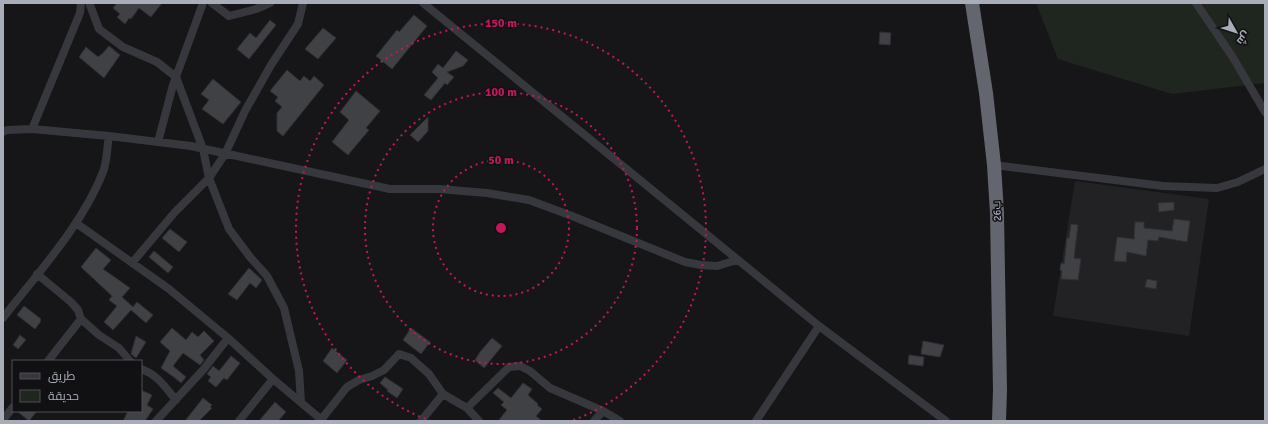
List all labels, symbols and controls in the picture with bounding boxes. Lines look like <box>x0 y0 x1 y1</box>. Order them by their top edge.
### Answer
north arrow <box>1216 12 1256 52</box>
text: 150 m <box>485 16 517 31</box>
text: ش <box>1234 28 1253 48</box>
text: 100 m <box>485 85 517 100</box>
text: 50 m <box>488 153 514 168</box>
street label: 26ب <box>990 200 1004 222</box>
centre of rings <box>494 221 508 235</box>
legend <box>12 360 142 412</box>
text: طريق <box>48 369 76 384</box>
text: حديقة <box>48 389 79 404</box>

